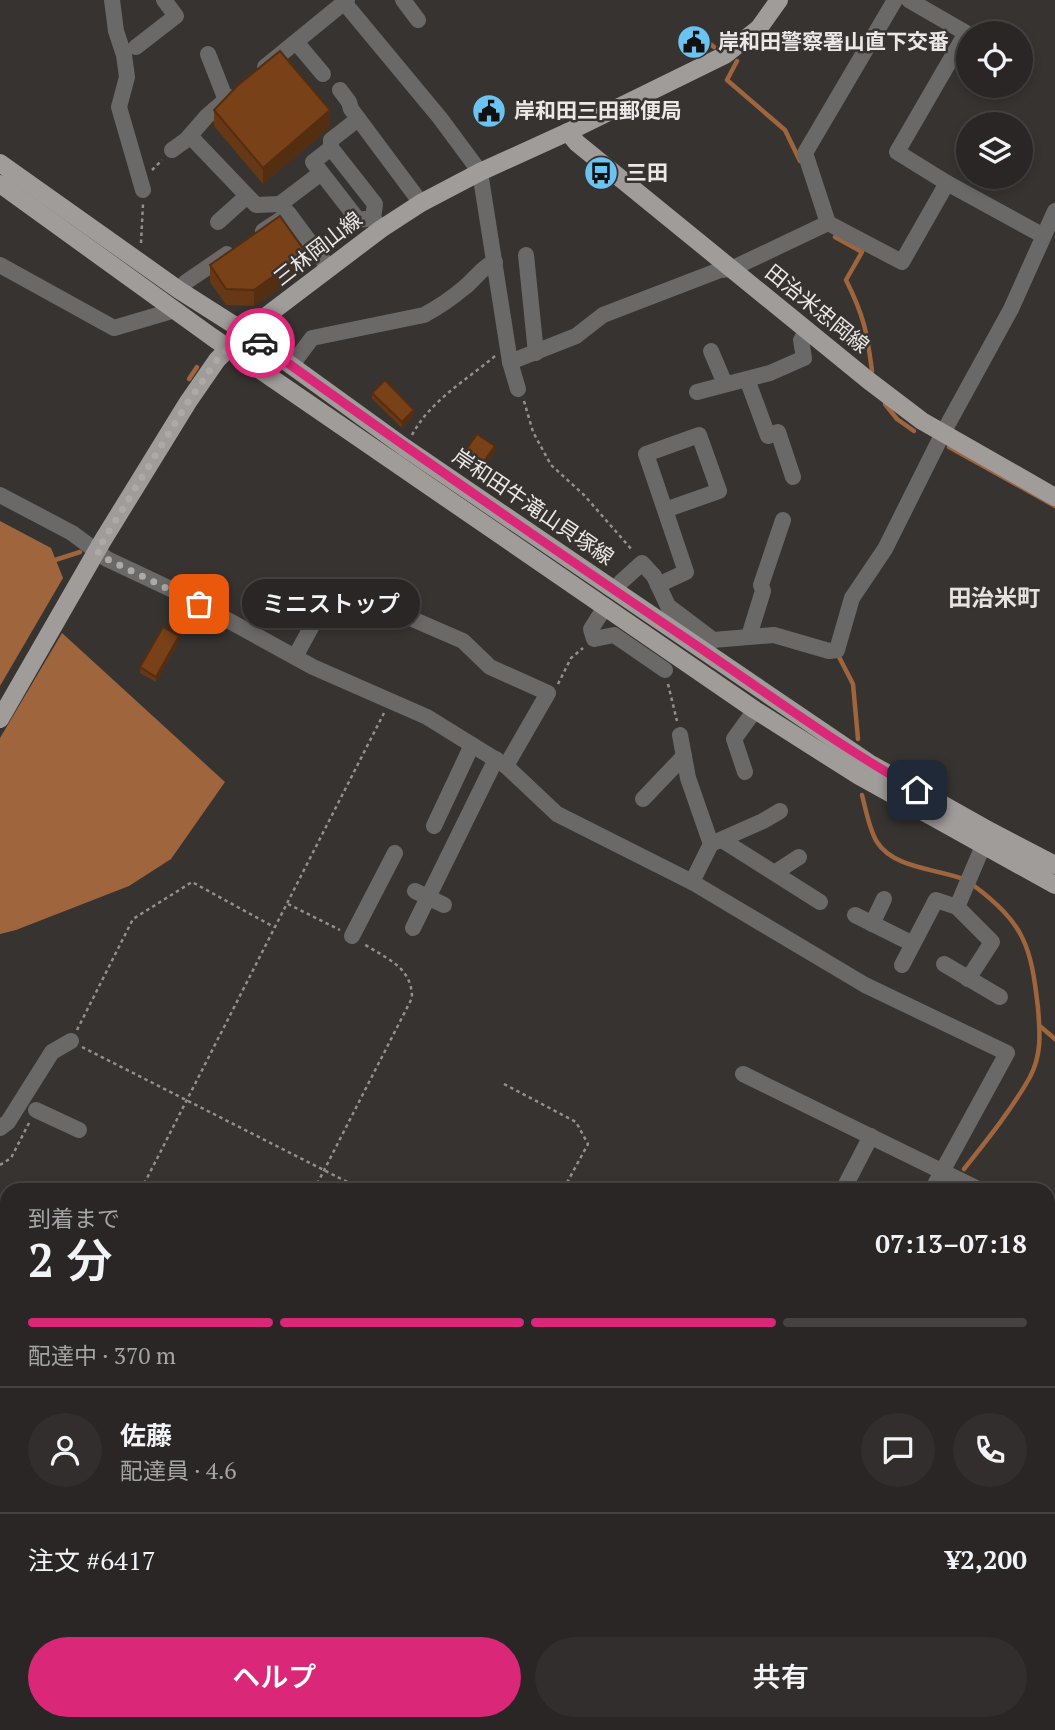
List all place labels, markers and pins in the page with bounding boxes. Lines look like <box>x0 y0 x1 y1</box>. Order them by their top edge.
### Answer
public building icon: 岸和田警察署山直下交番 <box>675 23 713 61</box>
place label: 岸和田警察署山直下交番 <box>718 27 949 55</box>
public building icon: 岸和田三田郵便局 <box>470 92 508 130</box>
place label: 岸和田三田郵便局 <box>514 96 682 124</box>
bus stop icon: 三田 <box>582 154 620 192</box>
place label: 三田 <box>626 158 668 186</box>
pin <box>169 574 229 634</box>
callout: ミニストップ <box>241 580 420 628</box>
pin <box>887 760 947 820</box>

